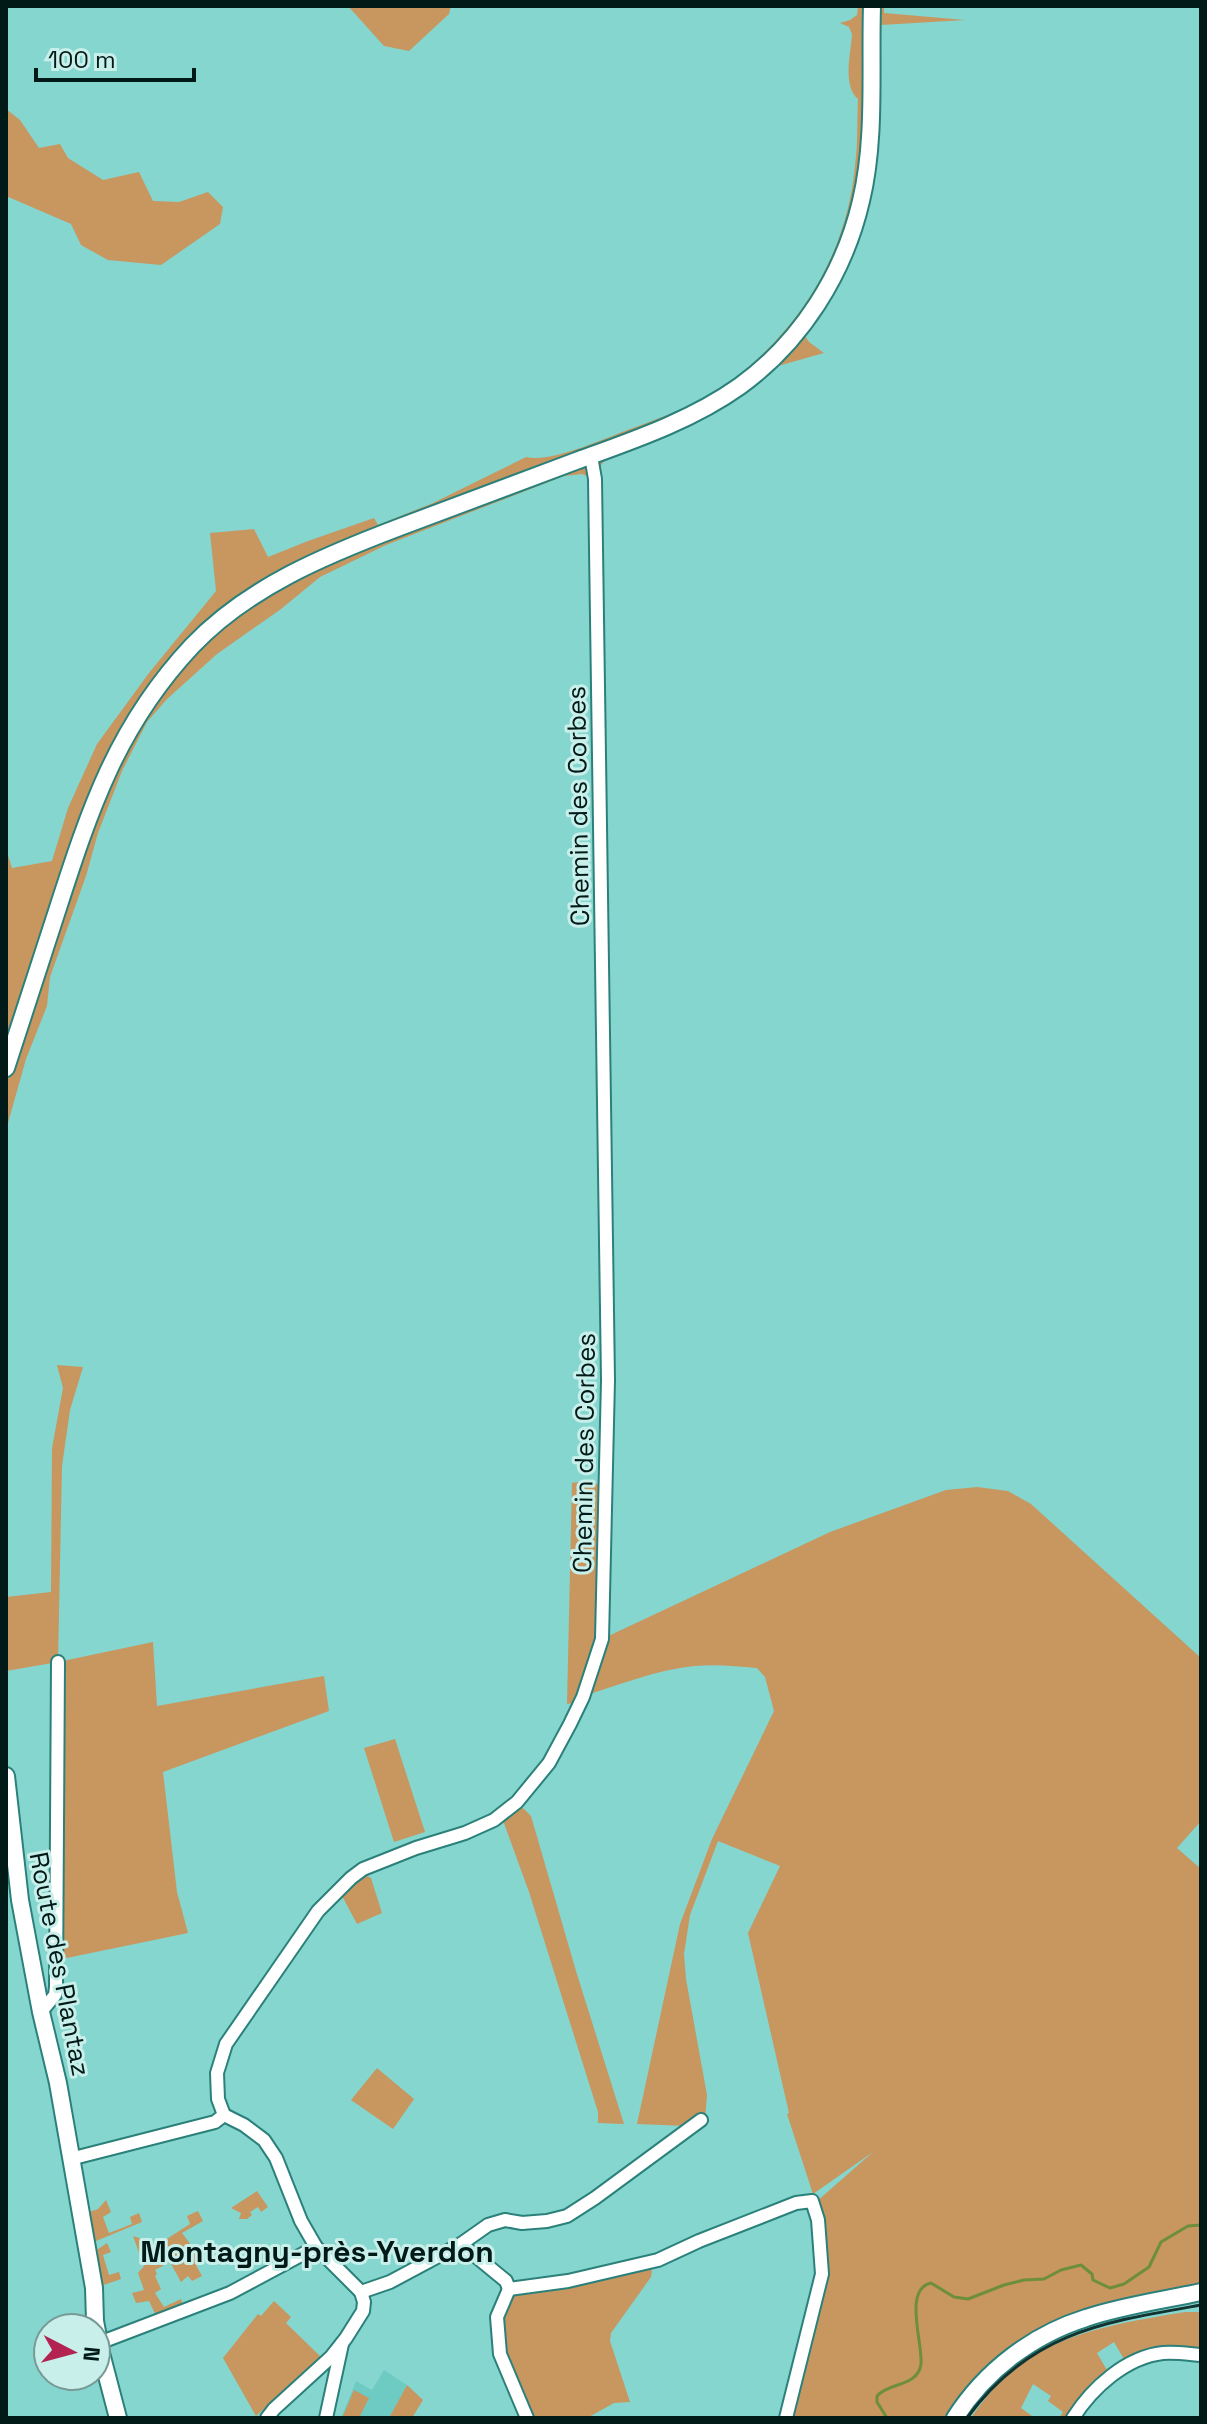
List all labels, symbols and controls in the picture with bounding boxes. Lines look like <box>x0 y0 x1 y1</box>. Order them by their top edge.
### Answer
scale bar <box>36 32 194 82</box>
text: 100 m <box>48 44 116 75</box>
street label: Chemin des Corbes <box>559 686 597 926</box>
street label: Chemin des Corbes <box>565 1333 603 1573</box>
street label: Route des Plantaz <box>22 1849 98 2079</box>
district label: Montagny-près-Yverdon <box>140 2232 494 2271</box>
north arrow <box>32 2312 112 2392</box>
text: N <box>77 2345 107 2363</box>

